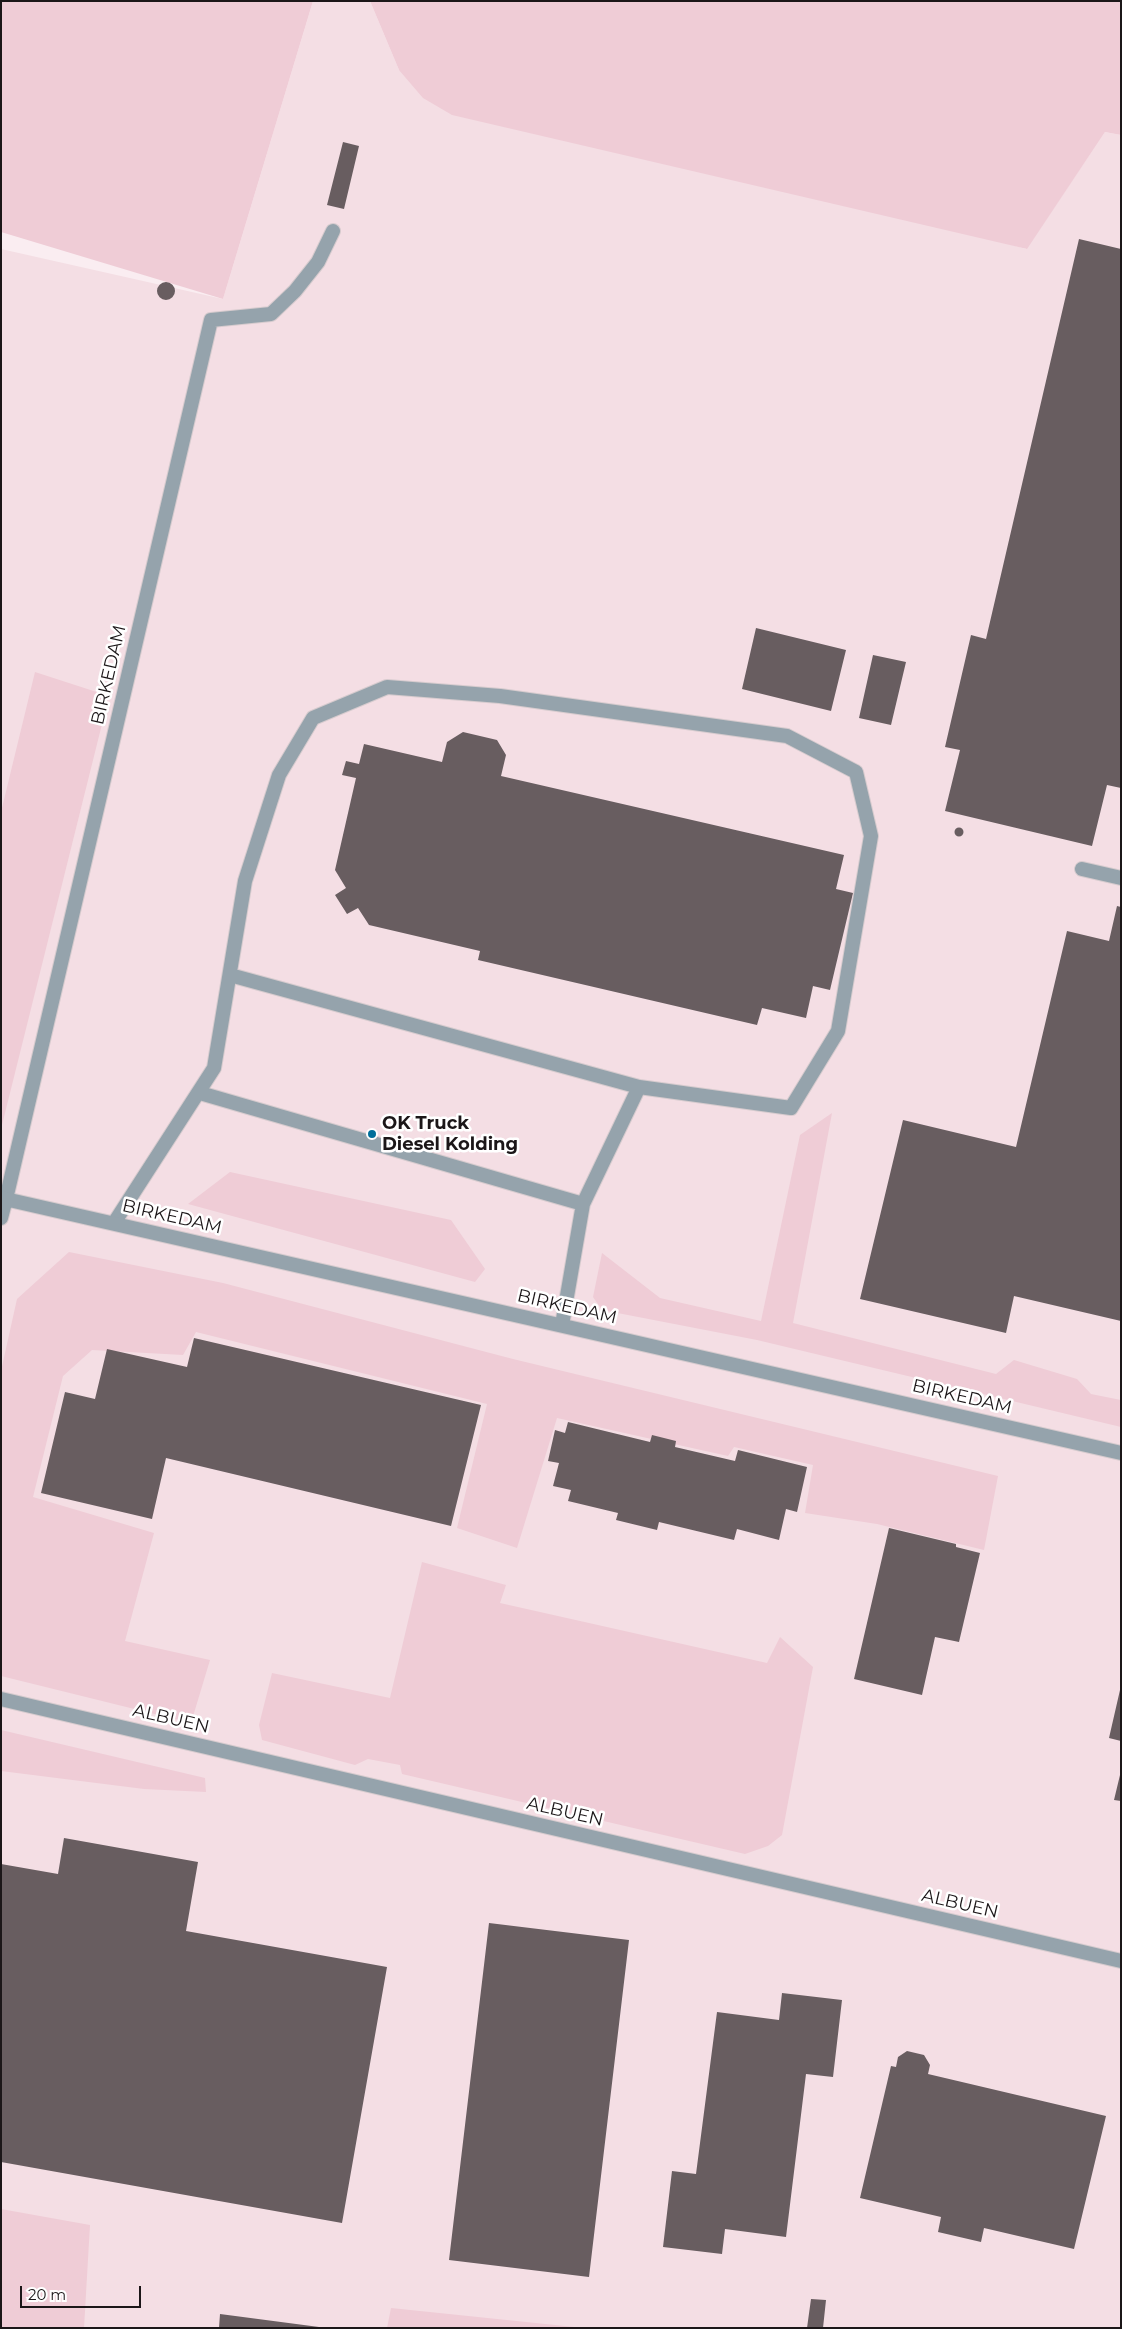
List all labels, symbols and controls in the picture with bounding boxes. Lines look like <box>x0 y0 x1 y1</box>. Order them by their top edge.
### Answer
street label: BIRKEDAM <box>87 623 131 727</box>
place label: OK Truck Diesel Kolding <box>382 1113 518 1156</box>
marker: OK Truck Diesel Kolding <box>366 1128 378 1140</box>
street label: BIRKEDAM <box>120 1195 224 1239</box>
street label: BIRKEDAM <box>515 1285 619 1329</box>
street label: BIRKEDAM <box>910 1375 1014 1419</box>
street label: ALBUEN <box>131 1700 211 1738</box>
street label: ALBUEN <box>525 1793 605 1831</box>
street label: ALBUEN <box>920 1885 1000 1923</box>
scale bar <box>22 2276 144 2308</box>
text: 20 m <box>28 2285 66 2304</box>

